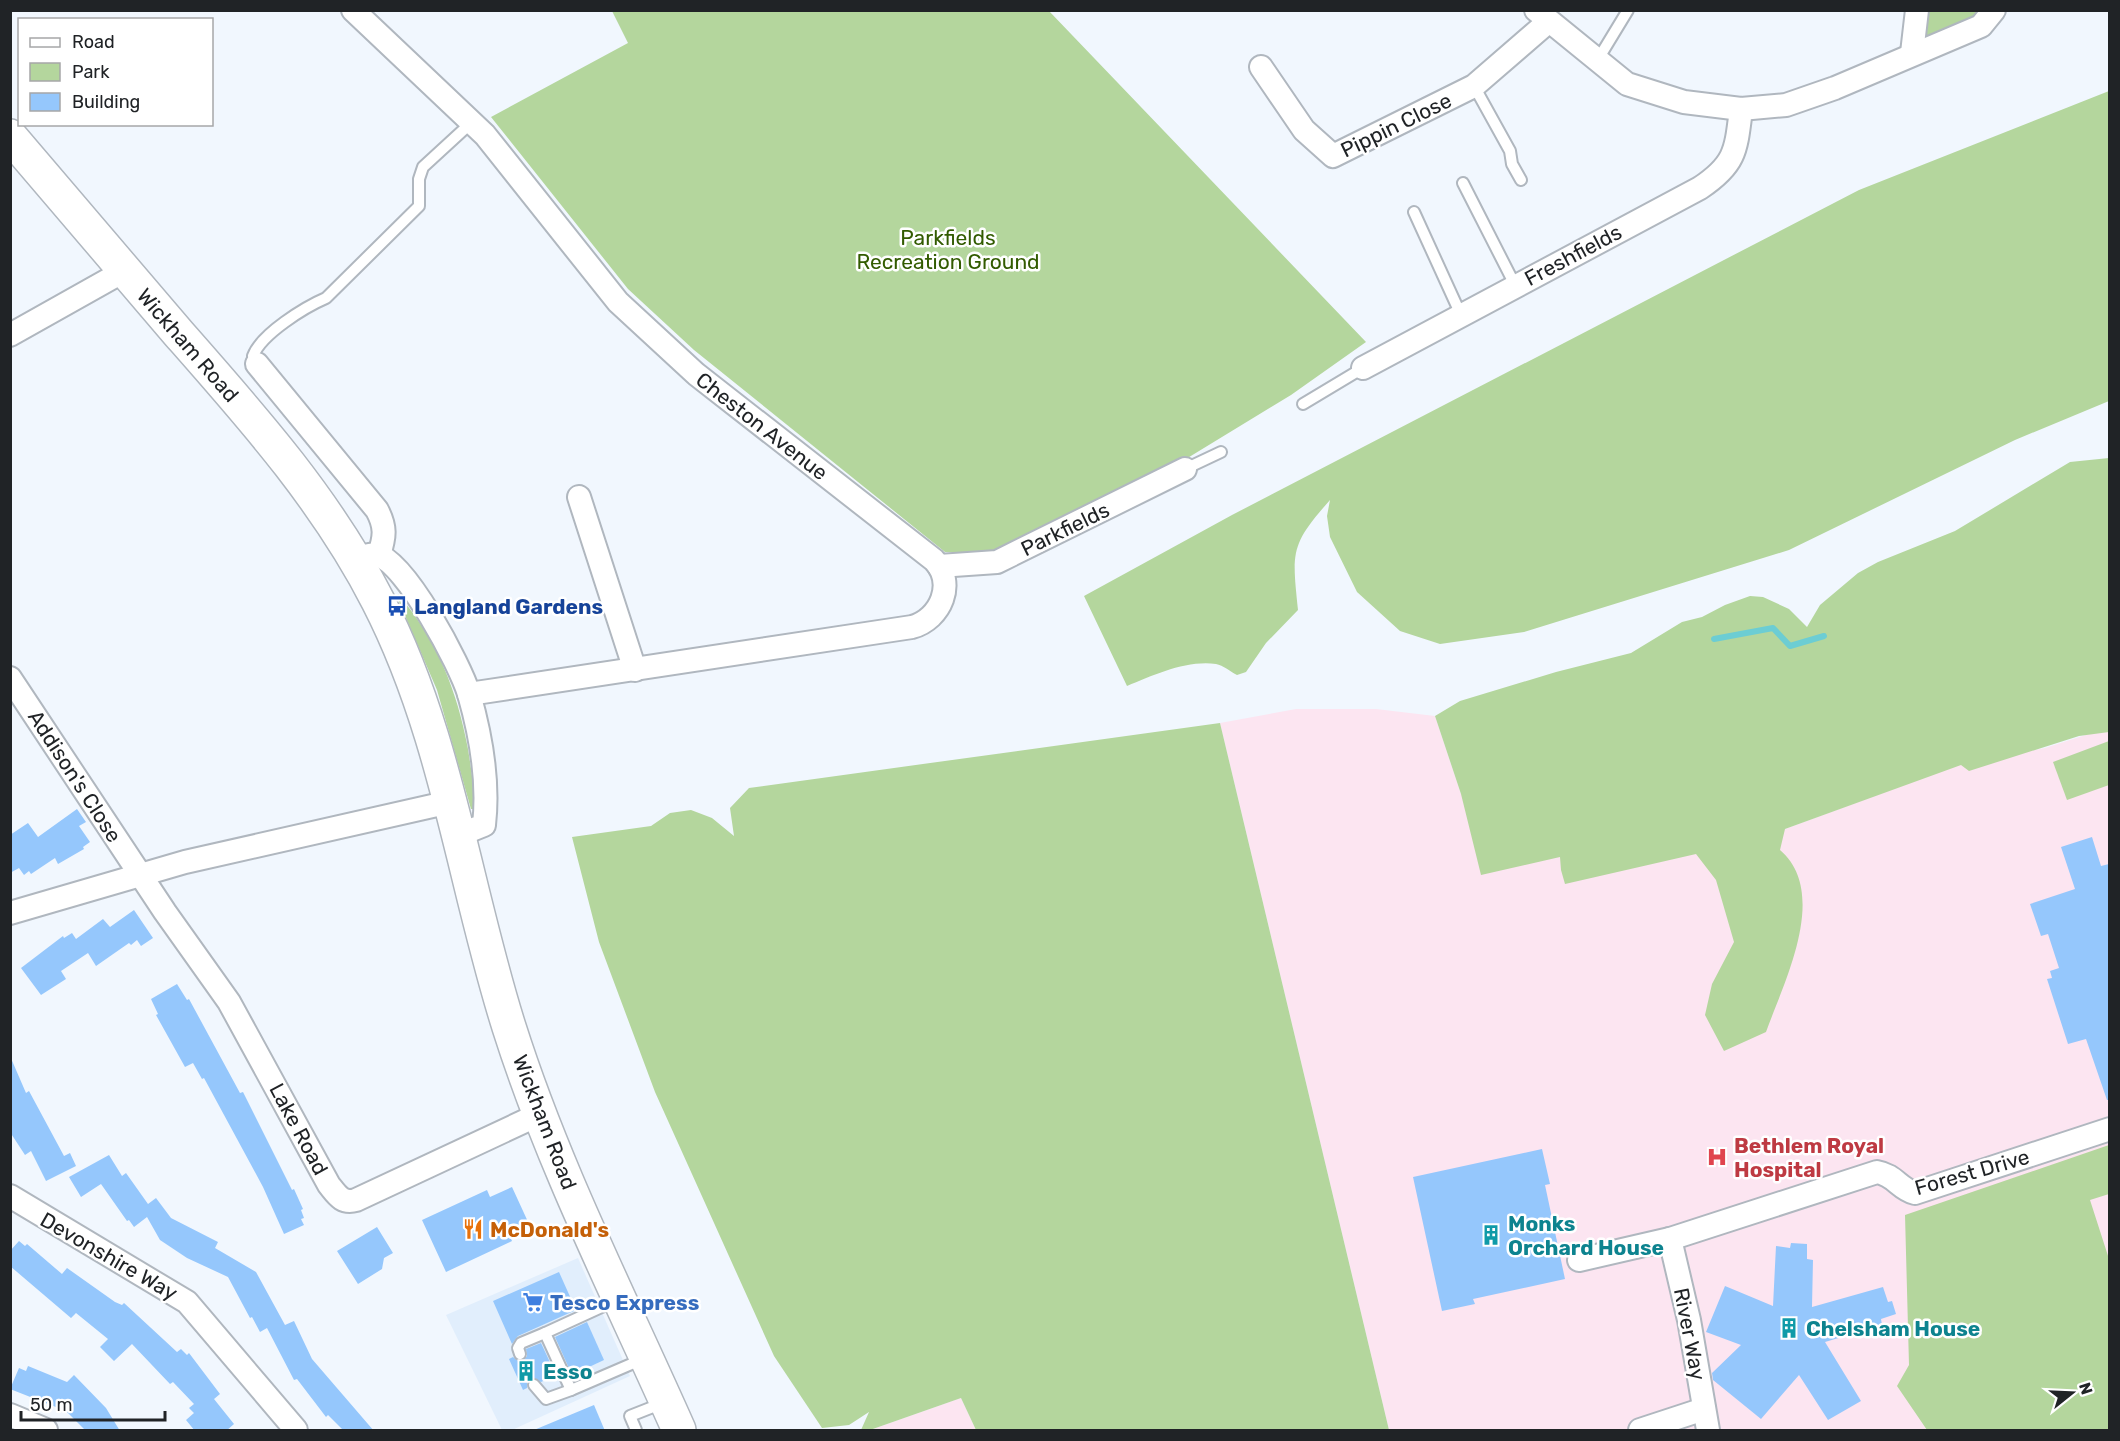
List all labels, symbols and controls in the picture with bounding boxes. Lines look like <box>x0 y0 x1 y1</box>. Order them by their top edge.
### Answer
legend <box>18 18 213 126</box>
text: Road <box>72 31 115 53</box>
text: Park <box>72 61 110 83</box>
street label: Pippin Close <box>1337 87 1455 163</box>
text: Building <box>72 91 140 113</box>
street label: Freshfields <box>1520 219 1626 291</box>
park label: Parkfields Recreation Ground <box>856 225 1040 274</box>
street label: Wickham Road <box>132 283 244 407</box>
street label: Cheston Avenue <box>691 367 833 485</box>
street label: Parkfields <box>1017 497 1113 561</box>
bus stop icon: Langland Gardens <box>385 594 409 618</box>
place label: Langland Gardens <box>414 594 603 619</box>
street label: Addison's Close <box>23 705 127 847</box>
street label: Wickham Road <box>508 1051 582 1193</box>
street label: Lake Road <box>264 1079 334 1179</box>
place label: Bethlem Royal Hospital <box>1734 1133 1884 1182</box>
street label: Forest Drive <box>1912 1144 2032 1200</box>
hospital icon: Bethlem Royal Hospital <box>1705 1145 1729 1169</box>
street label: Devonshire Way <box>36 1207 182 1306</box>
place label: Monks Orchard House <box>1508 1211 1664 1260</box>
restaurant icon: McDonald's <box>461 1217 485 1241</box>
place label: McDonald's <box>490 1217 609 1242</box>
building icon: Monks Orchard House <box>1479 1223 1503 1247</box>
street label: River Way <box>1669 1286 1711 1383</box>
supermarket icon: Tesco Express <box>521 1290 545 1314</box>
place label: Tesco Express <box>550 1290 699 1315</box>
building icon: Chelsham House <box>1777 1316 1801 1340</box>
place label: Chelsham House <box>1806 1316 1980 1341</box>
building icon: Esso <box>514 1359 538 1383</box>
place label: Esso <box>543 1359 592 1384</box>
north arrow <box>2042 1363 2102 1423</box>
text: N <box>2075 1380 2097 1397</box>
scale bar <box>21 1384 165 1422</box>
text: 50 m <box>30 1394 73 1416</box>

